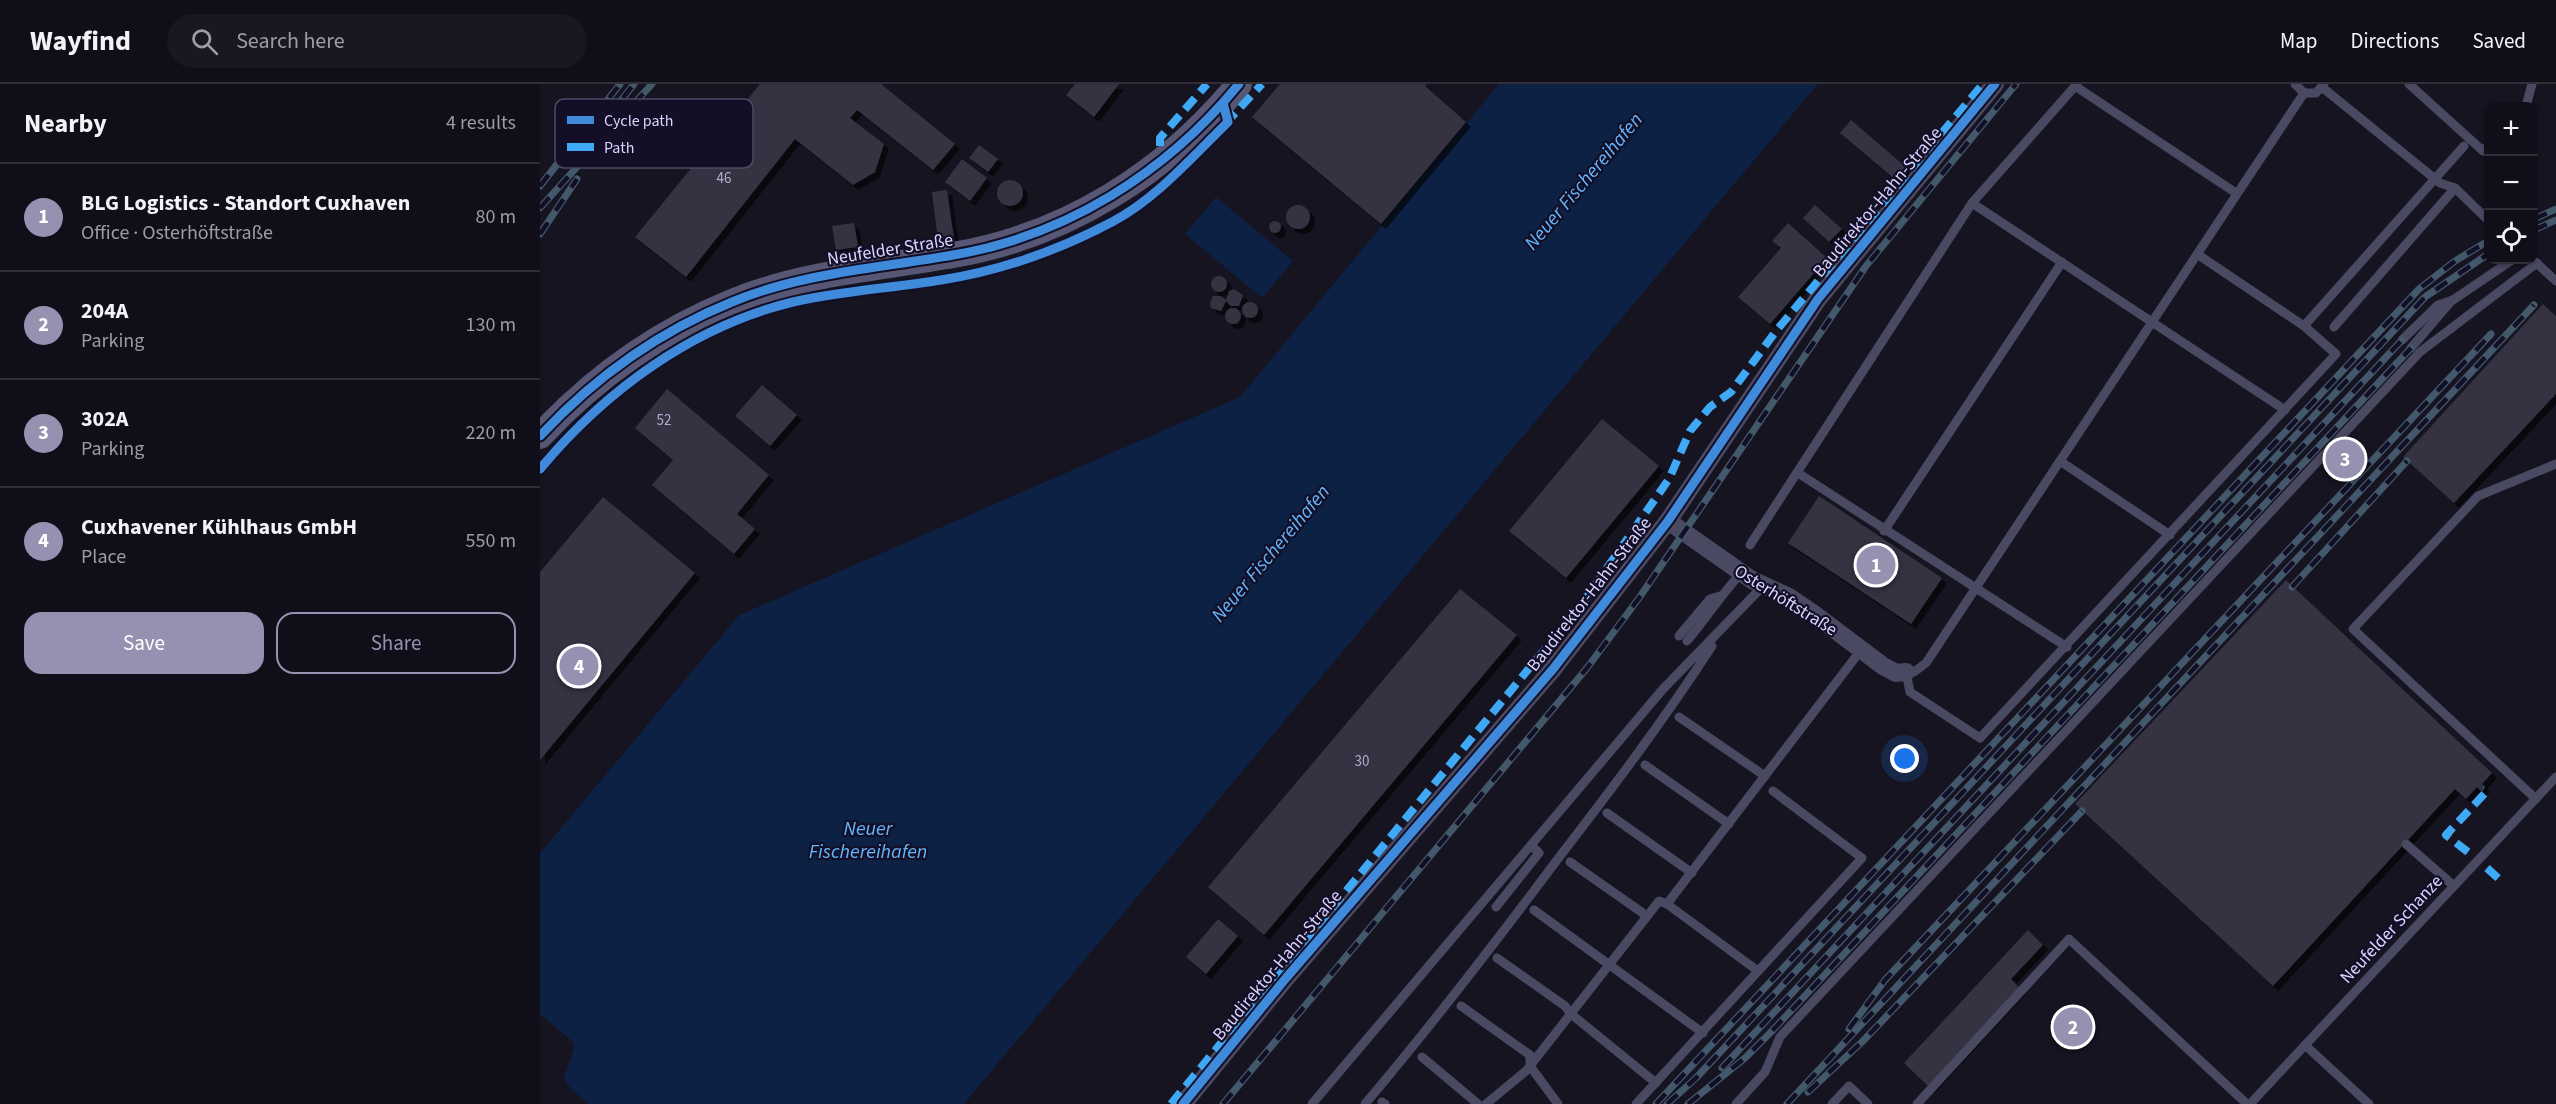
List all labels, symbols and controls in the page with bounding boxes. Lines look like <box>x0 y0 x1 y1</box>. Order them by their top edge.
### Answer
search box <box>167 14 587 68</box>
text: Wayfind <box>30 21 131 61</box>
icon: search <box>188 25 221 58</box>
text: Search here <box>236 25 345 57</box>
text: Map <box>2280 26 2318 56</box>
text: Directions <box>2351 26 2439 56</box>
text: Saved <box>2472 26 2526 56</box>
legend <box>555 99 753 168</box>
map controls <box>2484 102 2538 264</box>
button: + <box>2484 102 2538 156</box>
text: Nearby <box>24 105 107 142</box>
water label: Neuer Fischereihafen <box>1518 107 1650 256</box>
text: 4 results <box>446 109 516 137</box>
text: Cycle path <box>604 110 673 132</box>
street label: Baudirektor-Hahn-Straße <box>1807 122 1948 283</box>
text: Path <box>604 137 634 159</box>
button: − <box>2484 156 2538 210</box>
house number: 46 <box>717 168 731 189</box>
text: BLG Logistics - Standort Cuxhaven <box>81 187 410 219</box>
text: 1 <box>38 203 49 231</box>
text: 80 m <box>476 203 516 231</box>
button: locate <box>2484 210 2538 264</box>
text: Office · Osterhöftstraße <box>81 219 273 247</box>
street label: Neufelder Straße <box>825 227 955 272</box>
text: 204A <box>81 295 128 327</box>
text: 2 <box>38 311 49 339</box>
text: 130 m <box>466 311 516 339</box>
text: Parking <box>81 327 144 355</box>
text: 302A <box>81 403 128 435</box>
house number: 52 <box>657 410 671 431</box>
text: 3 <box>38 419 49 447</box>
text: 220 m <box>466 419 516 447</box>
text: Parking <box>81 435 144 463</box>
pin: 3 <box>2326 436 2364 482</box>
water label: Neuer Fischereihafen <box>1205 479 1337 628</box>
text: Cuxhavener Kühlhaus GmbH <box>81 511 357 543</box>
street label: Baudirektor-Hahn-Straße <box>1521 512 1658 677</box>
text: 4 <box>38 527 49 555</box>
text: 550 m <box>466 527 516 555</box>
pin: 1 <box>1856 542 1896 588</box>
text: Place <box>81 543 126 571</box>
street label: Osterhöftstraße <box>1729 559 1842 642</box>
button: Save <box>24 612 264 674</box>
button: Share <box>276 612 516 674</box>
pin: 4 <box>560 644 598 688</box>
your location <box>1890 744 1919 773</box>
house number: 30 <box>1355 751 1369 772</box>
water label: Neuer Fischereihafen <box>809 815 927 866</box>
street label: Neufelder Schanze <box>2334 869 2449 989</box>
street label: Baudirektor-Hahn-Straße <box>1207 885 1348 1046</box>
pin: 2 <box>2054 1004 2092 1050</box>

